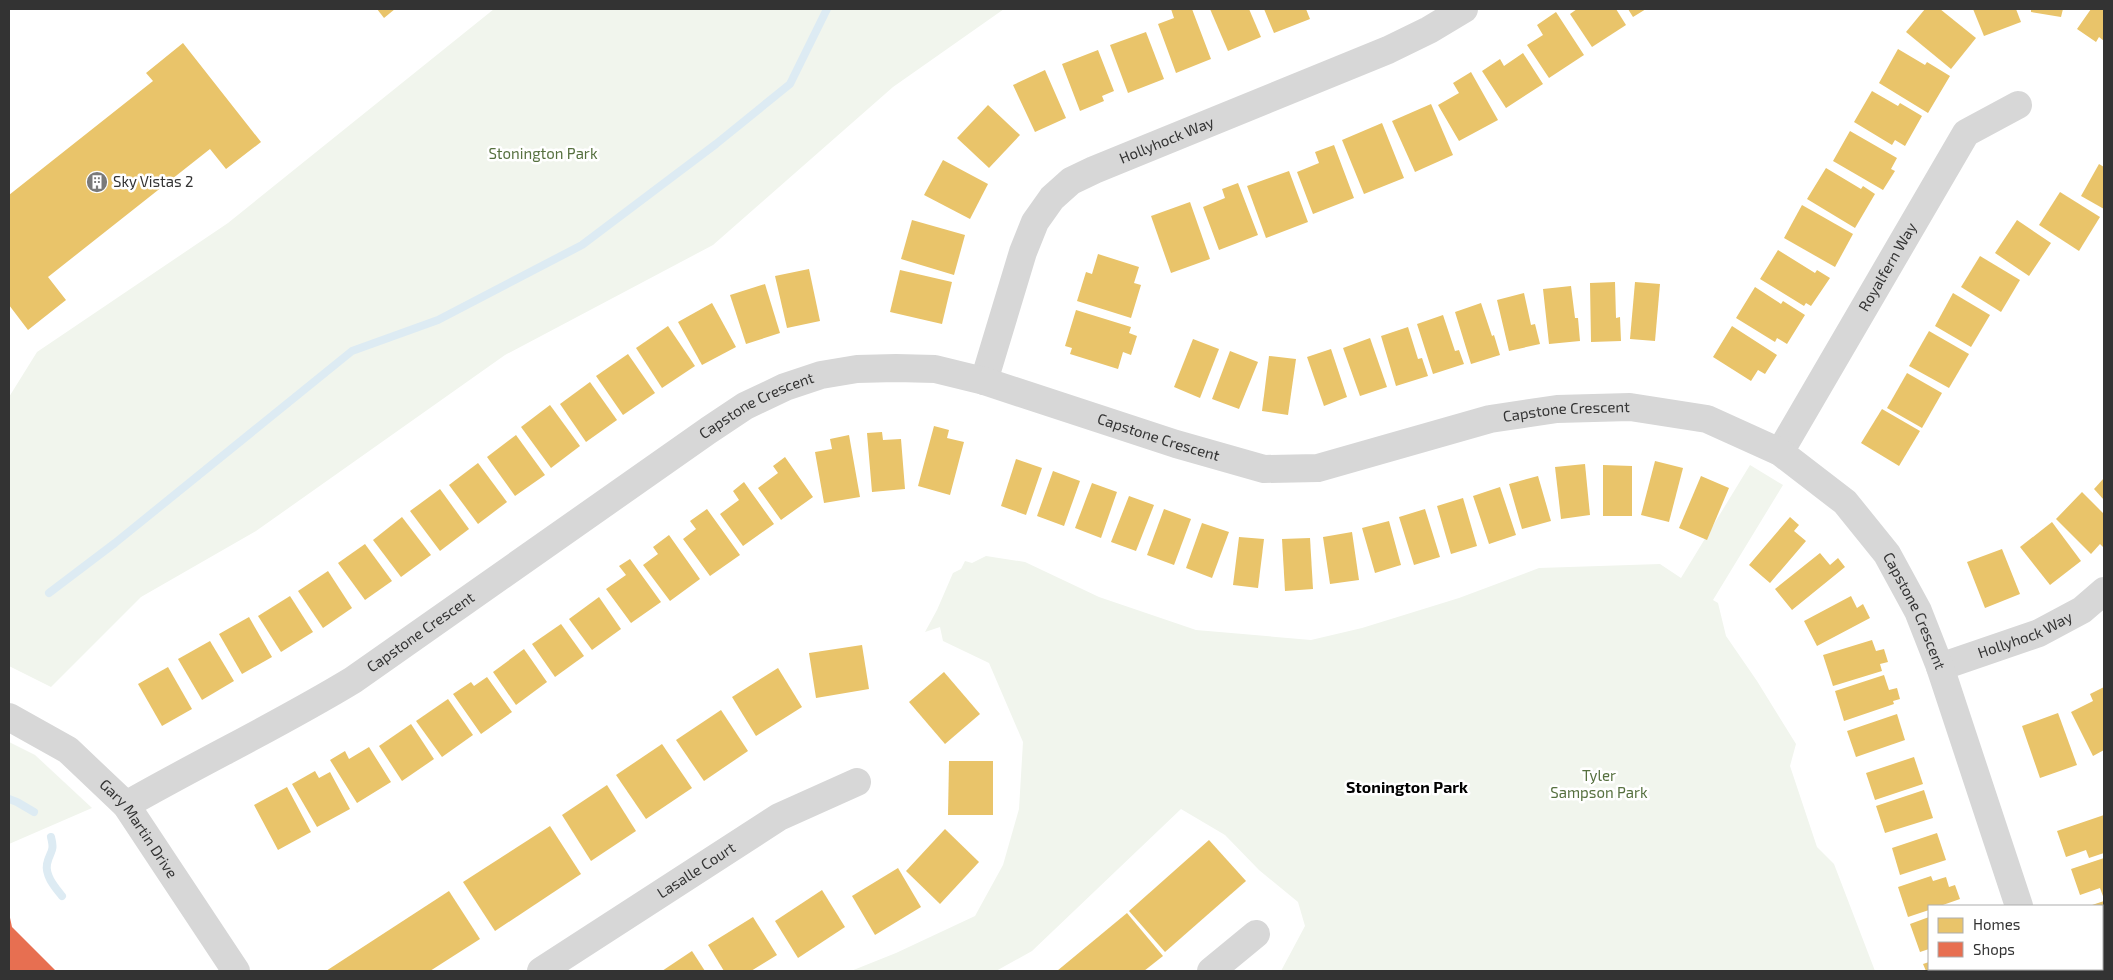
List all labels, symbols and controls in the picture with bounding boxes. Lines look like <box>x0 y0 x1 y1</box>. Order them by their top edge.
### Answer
street label: Hollyhock Way <box>1116 112 1216 167</box>
park label: Stonington Park <box>488 144 598 162</box>
building icon: Sky Vistas 2 <box>85 170 109 194</box>
place label: Sky Vistas 2 <box>113 172 193 190</box>
street label: Royalfern Way <box>1854 219 1920 314</box>
street label: Capstone Crescent <box>695 368 816 442</box>
street label: Capstone Crescent <box>1502 397 1630 425</box>
street label: Capstone Crescent <box>1095 409 1222 464</box>
street label: Capstone Crescent <box>1880 549 1950 672</box>
street label: Capstone Crescent <box>363 587 478 676</box>
street label: Hollyhock Way <box>1975 607 2075 661</box>
park label: Tyler Sampson Park <box>1550 766 1648 801</box>
street label: Gary Martin Drive <box>96 775 182 881</box>
district label: Stonington Park <box>1346 777 1468 796</box>
street label: Lasalle Court <box>653 838 739 902</box>
legend <box>1928 905 2103 970</box>
text: Homes <box>1973 915 2020 933</box>
text: Shops <box>1973 940 2015 958</box>

